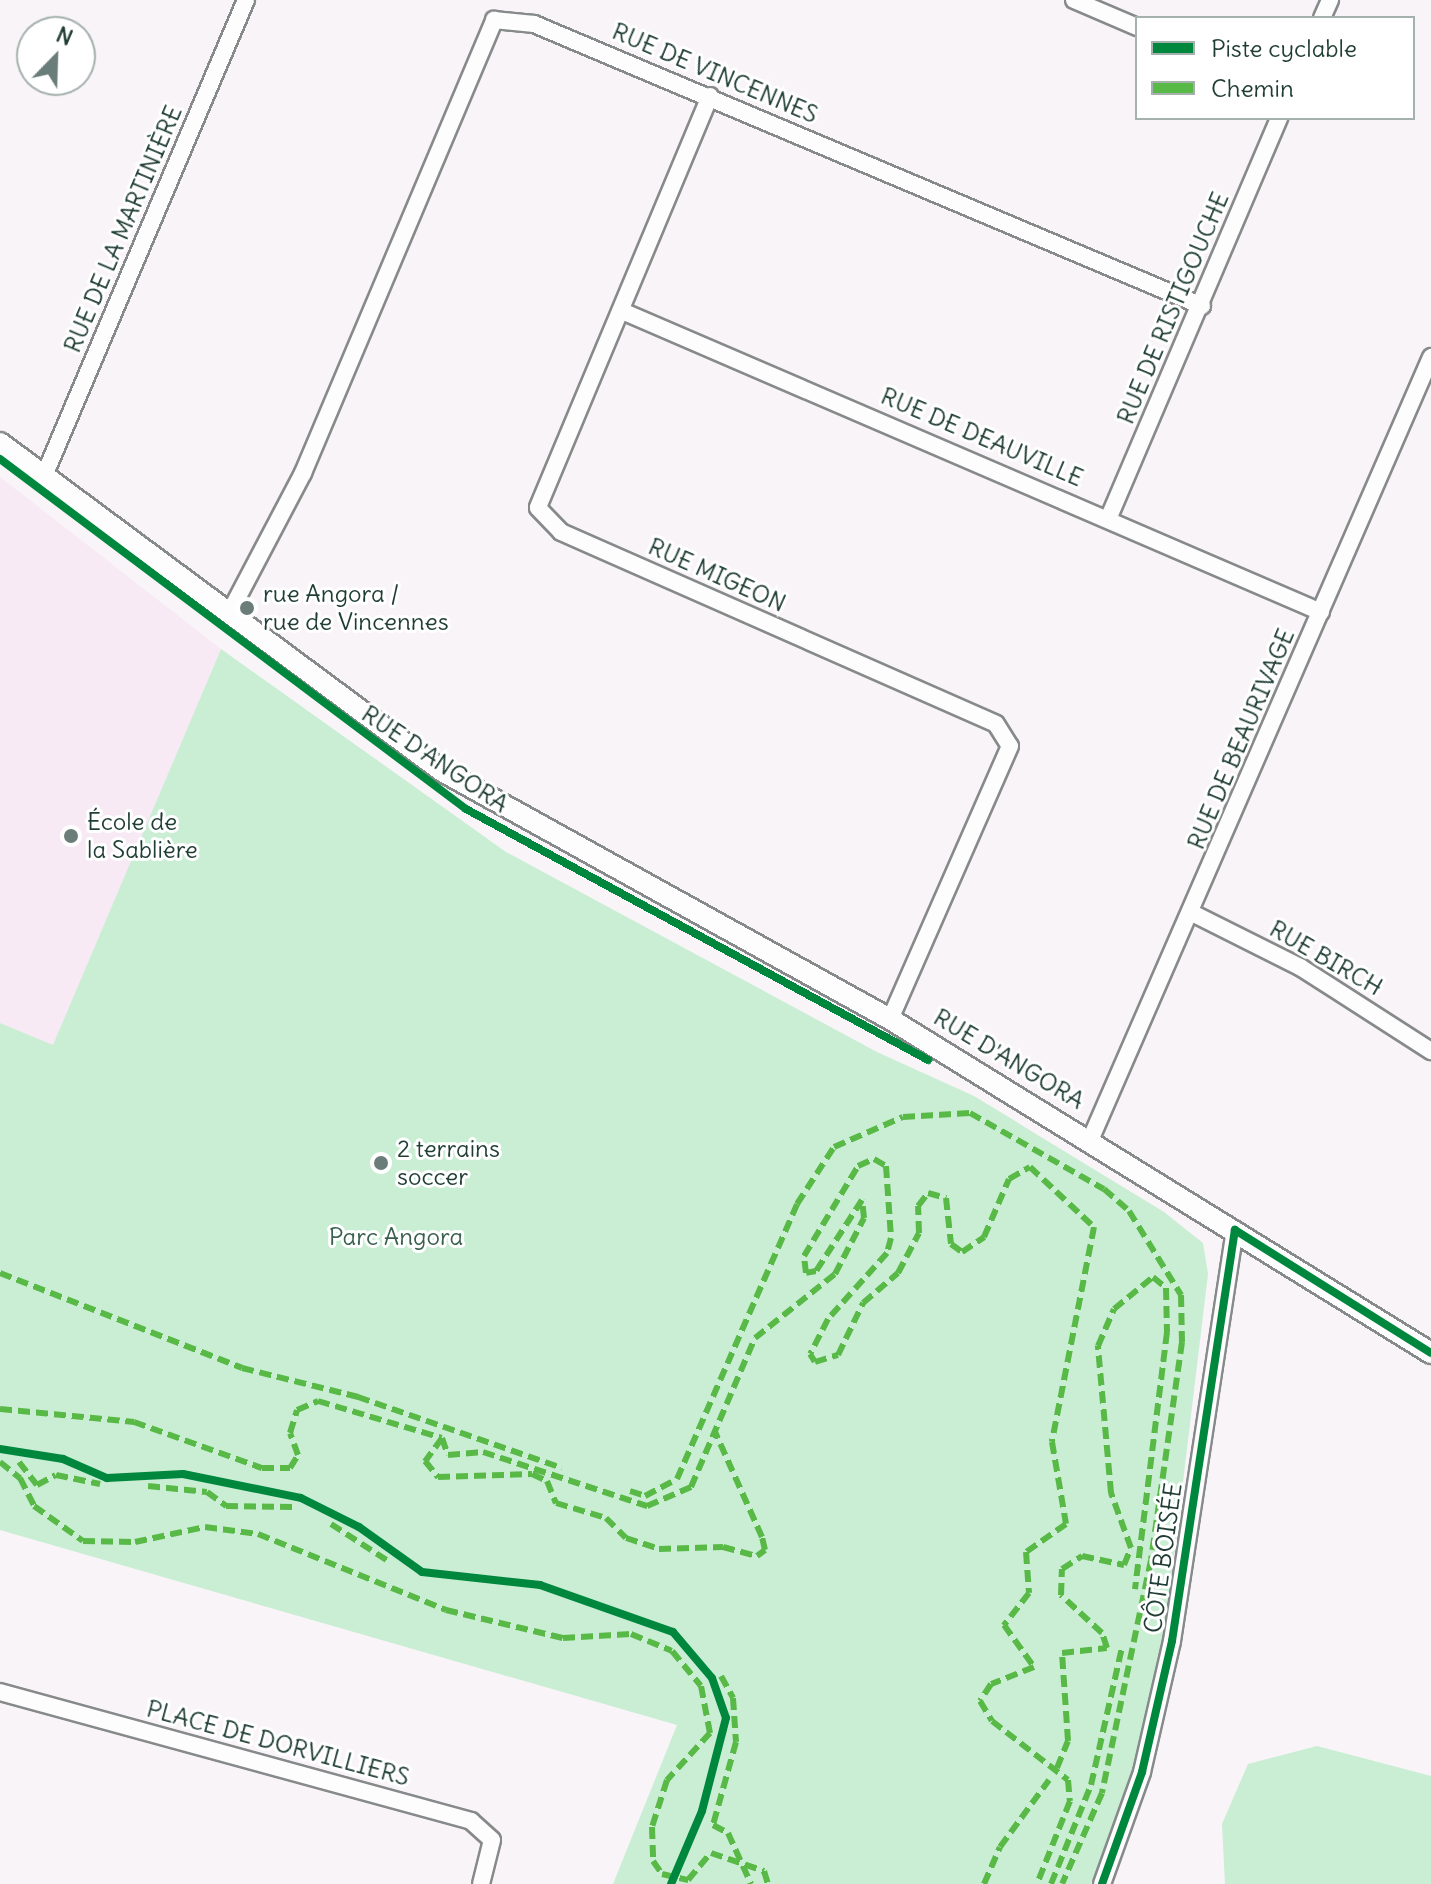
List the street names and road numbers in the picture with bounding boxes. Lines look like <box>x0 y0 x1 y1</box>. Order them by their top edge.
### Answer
street label: RUE DE VINCENNES <box>608 17 822 129</box>
street label: RUE DE LA MARTINIÈRE <box>58 101 188 357</box>
street label: RUE DE RISTIGOUCHE <box>1111 188 1235 428</box>
street label: RUE DE DEAUVILLE <box>877 381 1087 493</box>
street label: RUE MIGEON <box>644 532 790 618</box>
street label: RUE DE BEAURIVAGE <box>1181 624 1301 854</box>
street label: RUE D'ANGORA <box>356 699 514 819</box>
street label: RUE BIRCH <box>1265 914 1387 1002</box>
street label: RUE D'ANGORA <box>928 1003 1090 1115</box>
street label: CÔTE BOISÉE <box>1138 1481 1188 1635</box>
street label: PLACE DE DORVILLIERS <box>144 1694 412 1792</box>

